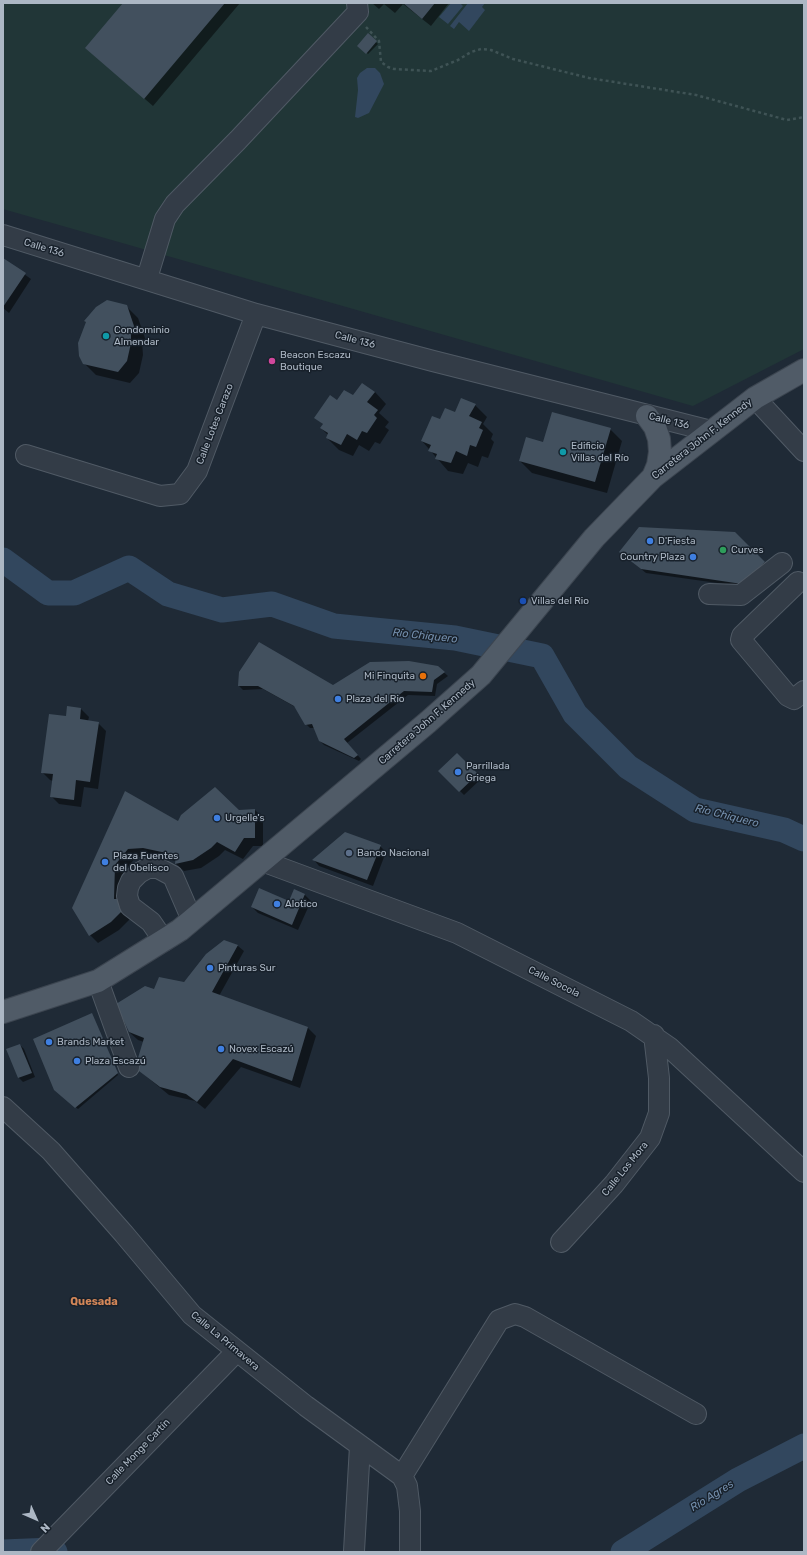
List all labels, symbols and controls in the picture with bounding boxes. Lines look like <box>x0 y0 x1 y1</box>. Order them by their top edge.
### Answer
street label: Calle 136 <box>22 236 66 260</box>
place label: Condominio Almendar <box>114 324 170 348</box>
street label: Calle 136 <box>333 329 377 351</box>
marker: Condominio Almendar <box>101 331 111 341</box>
place label: Beacon Escazu Boutique <box>280 349 351 372</box>
marker: Beacon Escazu Boutique <box>267 356 277 366</box>
street label: Calle Lotes Carazo <box>194 382 236 466</box>
street label: Carretera John F. Kennedy <box>650 396 754 482</box>
street label: Calle 136 <box>647 410 691 432</box>
place label: Edificio Villas del Río <box>571 440 629 464</box>
marker: Edificio Villas del Río <box>558 447 568 457</box>
place label: D'Fiesta <box>658 535 695 547</box>
marker: D'Fiesta <box>645 536 655 546</box>
place label: Curves <box>731 544 764 556</box>
marker: Curves <box>718 545 728 555</box>
place label: Country Plaza <box>620 551 685 563</box>
marker: Country Plaza <box>688 552 698 562</box>
place label: Villas del Rio <box>531 595 589 607</box>
marker: Villas del Rio <box>518 596 528 606</box>
water label: Río Chiquero <box>392 626 458 646</box>
place label: Mi Finquita <box>364 670 415 682</box>
marker: Mi Finquita <box>418 671 428 681</box>
street label: Carretera John F. Kennedy <box>376 677 478 767</box>
place label: Plaza del Rio <box>346 693 405 705</box>
marker: Plaza del Rio <box>333 694 343 704</box>
place label: Parrillada Griega <box>466 760 510 784</box>
marker: Parrillada Griega <box>453 767 463 777</box>
water label: Río Chiquero <box>694 802 760 830</box>
place label: Urgelle's <box>225 812 265 824</box>
marker: Urgelle's <box>212 813 222 823</box>
place label: Banco Nacional <box>357 847 429 859</box>
marker: Banco Nacional <box>344 848 354 858</box>
place label: Plaza Fuentes del Obelisco <box>113 850 178 874</box>
marker: Plaza Fuentes del Obelisco <box>100 857 110 867</box>
place label: Alotico <box>285 898 317 910</box>
marker: Alotico <box>272 899 282 909</box>
place label: Pinturas Sur <box>218 962 276 974</box>
marker: Pinturas Sur <box>205 963 215 973</box>
street label: Calle Socola <box>526 964 582 1000</box>
place label: Brands Market <box>57 1036 124 1048</box>
marker: Brands Market <box>44 1037 54 1047</box>
place label: Novex Escazú <box>229 1043 294 1055</box>
marker: Novex Escazú <box>216 1044 226 1054</box>
place label: Plaza Escazú <box>85 1055 146 1067</box>
marker: Plaza Escazú <box>72 1056 82 1066</box>
street label: Calle Los Mora <box>599 1139 651 1199</box>
district label: Quesada <box>70 1295 118 1309</box>
street label: Calle La Primavera <box>188 1309 262 1373</box>
street label: Calle Monge Cartín <box>103 1416 173 1488</box>
water label: Río Agres <box>688 1478 736 1514</box>
north arrow <box>16 1499 56 1539</box>
text: N <box>37 1520 52 1535</box>

